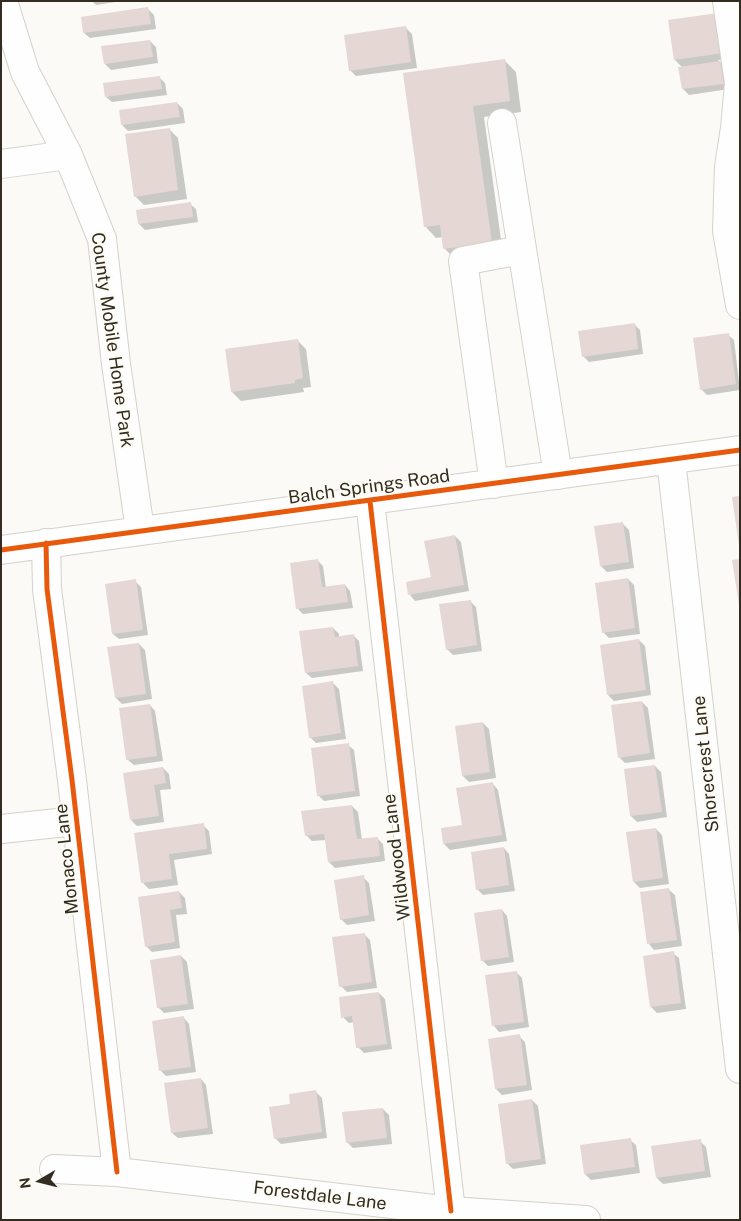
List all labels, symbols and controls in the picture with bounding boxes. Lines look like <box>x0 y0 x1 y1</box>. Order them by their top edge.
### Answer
street label: County Mobile Home Park <box>86 231 138 449</box>
street label: Balch Springs Road <box>287 465 451 509</box>
street label: Shorecrest Lane <box>688 695 724 833</box>
street label: Wildwood Lane <box>379 792 415 922</box>
street label: Monaco Lane <box>50 803 84 915</box>
north arrow <box>15 1156 65 1206</box>
text: N <box>16 1177 34 1190</box>
street label: Forestdale Lane <box>252 1177 388 1215</box>

